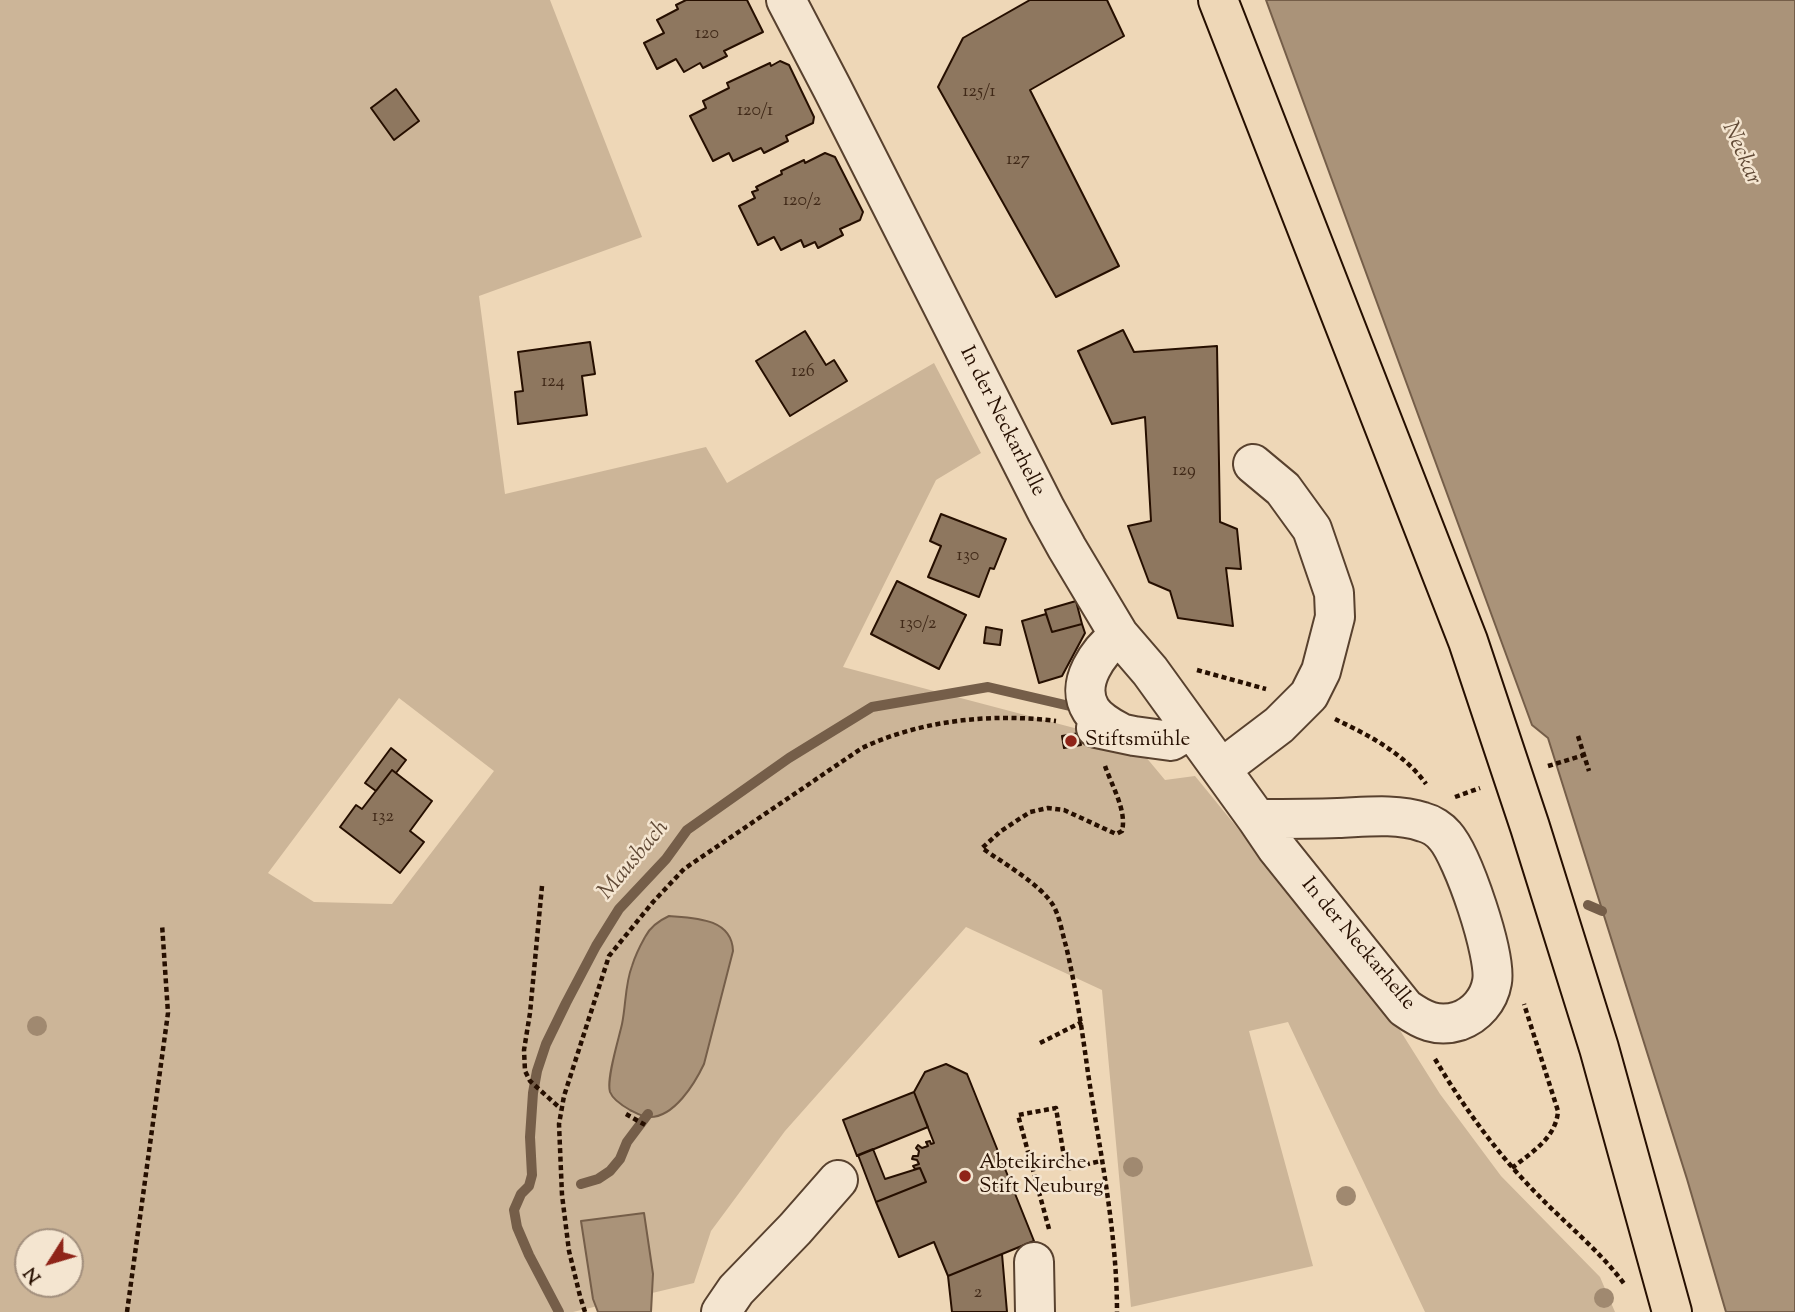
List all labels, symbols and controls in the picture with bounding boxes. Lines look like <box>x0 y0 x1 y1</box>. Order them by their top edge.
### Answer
house number: 120 <box>695 24 719 46</box>
house number: 125/1 <box>962 82 996 104</box>
house number: 120/1 <box>737 101 773 123</box>
water label: Neckar <box>1714 118 1766 190</box>
house number: 127 <box>1006 150 1030 172</box>
house number: 120/2 <box>783 191 821 213</box>
street label: In der Neckarhelle <box>952 343 1050 501</box>
house number: 126 <box>791 362 815 384</box>
house number: 124 <box>541 372 565 394</box>
house number: 129 <box>1172 461 1196 483</box>
house number: 130 <box>957 546 979 568</box>
house number: 130/2 <box>900 614 936 636</box>
place label: Stiftsmühle <box>1085 728 1190 754</box>
marker: Stiftsmühle <box>1063 733 1079 749</box>
house number: 132 <box>372 807 394 829</box>
water label: Mausbach <box>594 816 676 906</box>
street label: In der Neckarhelle <box>1294 874 1420 1016</box>
place label: Abteikirche Stift Neuburg <box>979 1151 1103 1201</box>
marker: Abteikirche Stift Neuburg <box>957 1168 973 1184</box>
north arrow <box>14 1228 84 1298</box>
text: N <box>18 1261 49 1289</box>
house number: 2 <box>974 1283 982 1305</box>

